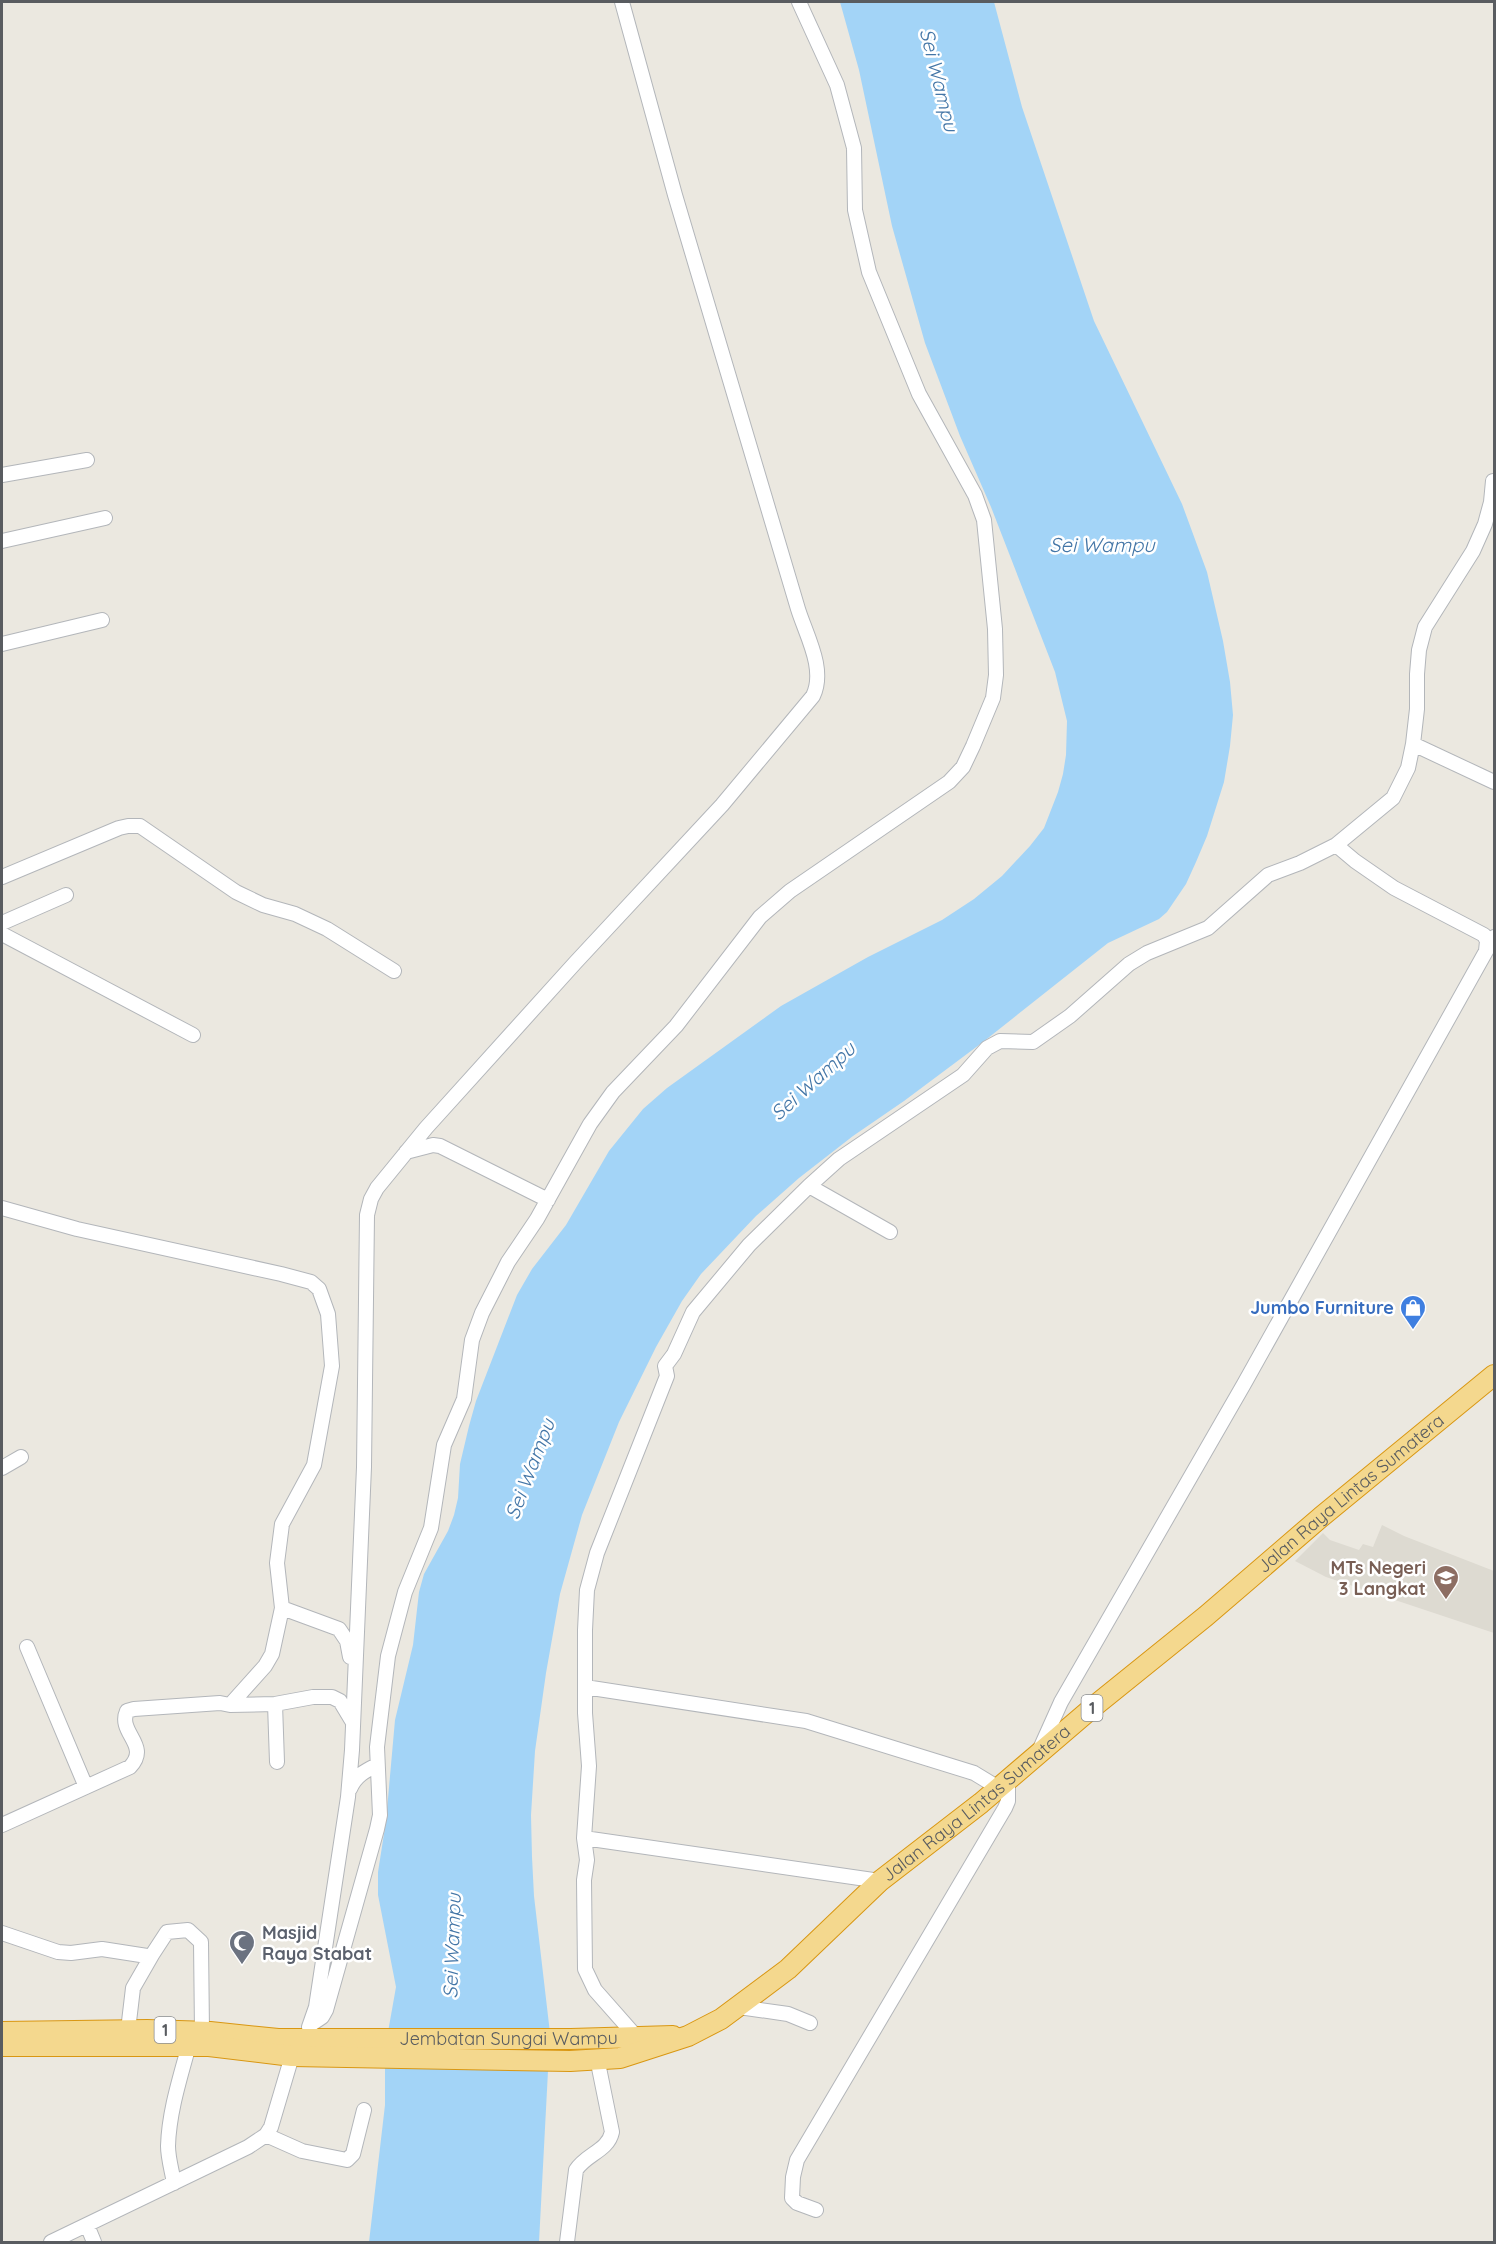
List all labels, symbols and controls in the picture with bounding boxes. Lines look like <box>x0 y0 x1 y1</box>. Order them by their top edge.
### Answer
water label: Sei Wampu <box>915 26 965 136</box>
water label: Sei Wampu <box>1049 532 1156 557</box>
water label: Sei Wampu <box>765 1035 861 1125</box>
shop icon: Jumbo Furniture <box>1398 1293 1428 1331</box>
place label: Jumbo Furniture <box>1250 1296 1394 1319</box>
street label: Jalan Raya Lintas Sumatera <box>1252 1409 1449 1578</box>
water label: Sei Wampu <box>499 1414 561 1522</box>
place label: MTs Negeri 3 Langkat <box>1331 1556 1426 1600</box>
school or university icon: MTs Negeri 3 Langkat <box>1431 1563 1461 1601</box>
road number: 1 <box>1082 1695 1102 1721</box>
street label: Jalan Raya Lintas Sumatera <box>877 1719 1075 1886</box>
water label: Sei Wampu <box>437 1891 466 1999</box>
place label: Masjid Raya Stabat <box>262 1921 372 1965</box>
mosque icon: Masjid Raya Stabat <box>227 1928 257 1966</box>
road number: 1 <box>154 2017 176 2043</box>
street label: Jembatan Sungai Wampu <box>399 2026 618 2050</box>

